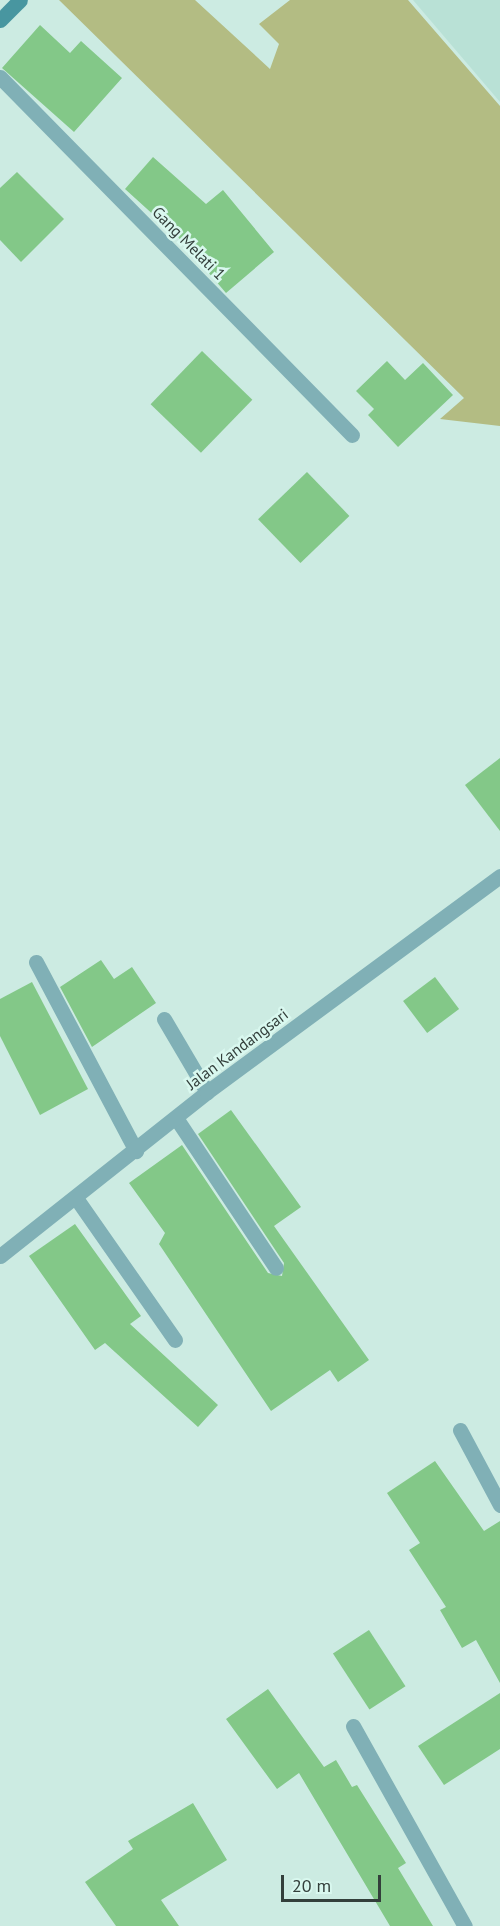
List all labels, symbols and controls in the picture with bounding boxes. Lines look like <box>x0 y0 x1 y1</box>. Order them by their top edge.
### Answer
street label: Gang Melati 1 <box>148 202 230 284</box>
street label: Jalan Kandangsari <box>182 1004 292 1094</box>
scale bar <box>284 1863 384 1901</box>
text: 20 m <box>292 1874 331 1897</box>

